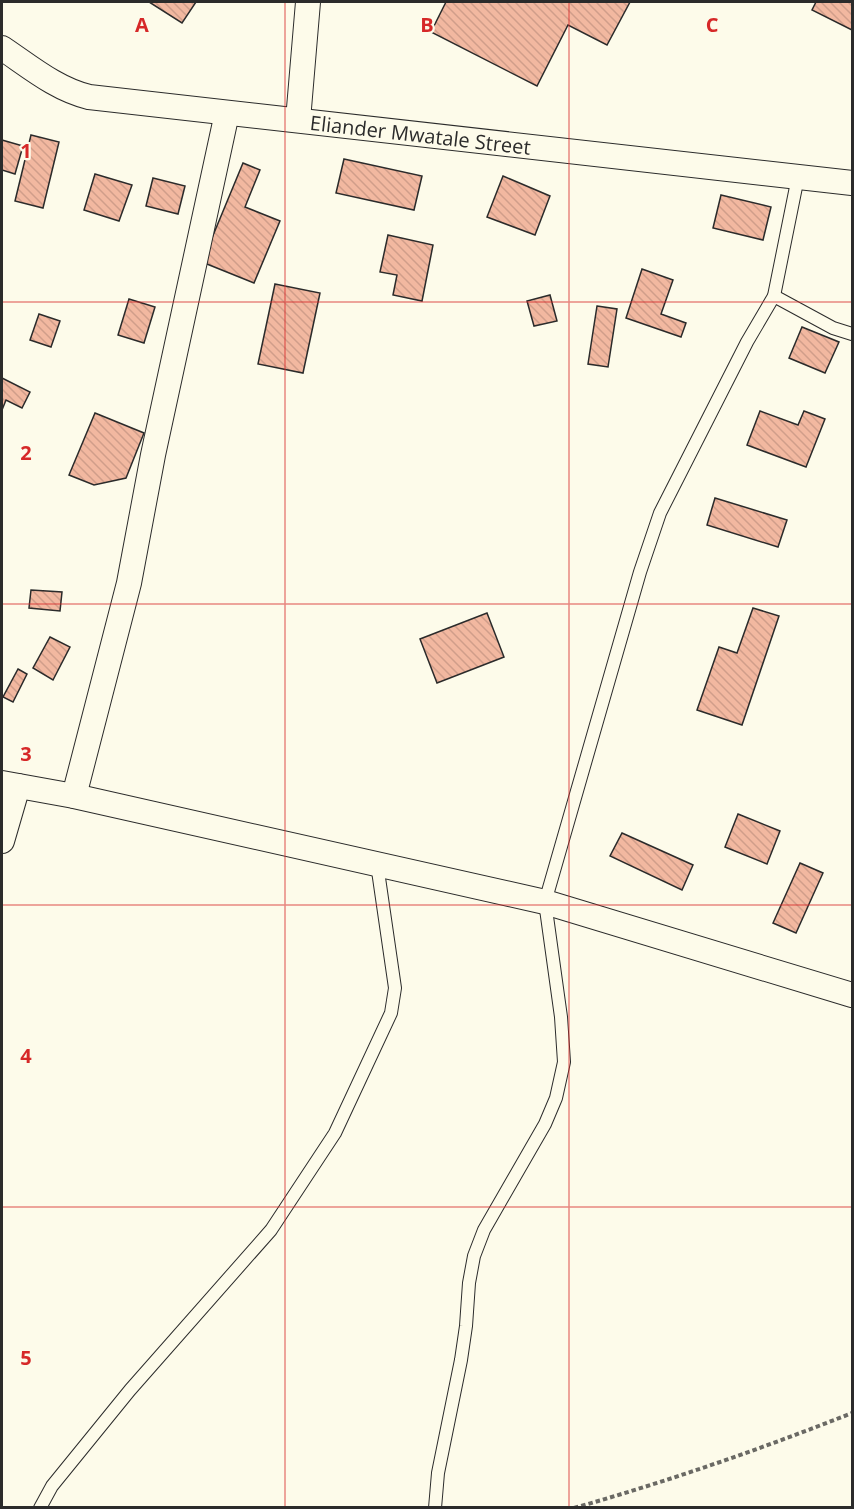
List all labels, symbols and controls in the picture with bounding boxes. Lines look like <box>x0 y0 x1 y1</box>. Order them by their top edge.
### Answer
text: A <box>135 11 149 38</box>
text: B <box>420 11 434 38</box>
text: C <box>706 11 719 38</box>
street label: Eliander Mwatale Street <box>309 109 532 160</box>
text: 1 <box>20 137 32 164</box>
text: 2 <box>20 439 32 466</box>
text: 3 <box>20 740 32 767</box>
text: 4 <box>20 1042 32 1069</box>
text: 5 <box>20 1344 32 1371</box>

